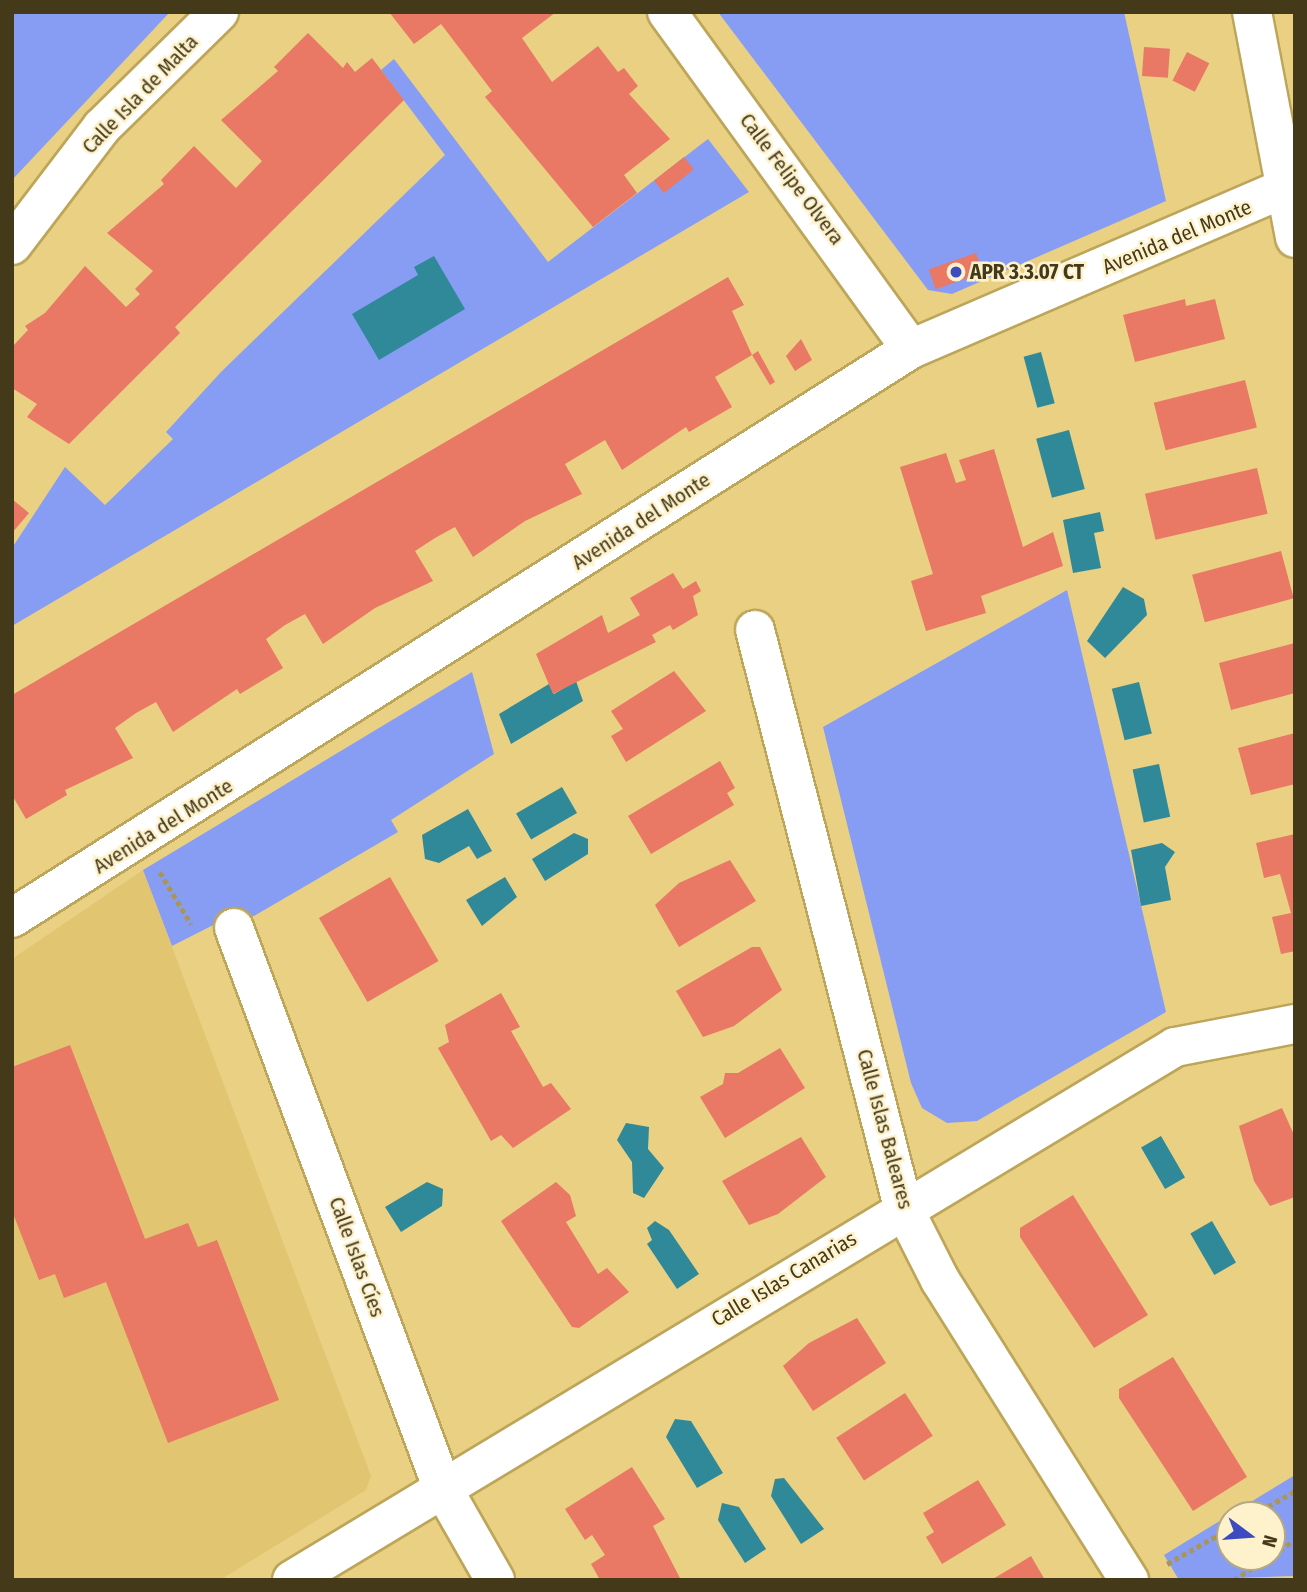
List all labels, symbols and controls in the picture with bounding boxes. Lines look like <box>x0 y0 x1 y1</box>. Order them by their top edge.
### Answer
street label: Calle Isla de Malta <box>77 29 203 159</box>
street label: Calle Felipe Olvera <box>734 108 850 250</box>
street label: Avenida del Monte <box>1099 194 1255 280</box>
place label: APR 3.3.07 CT <box>970 259 1084 285</box>
marker: APR 3.3.07 CT <box>948 264 964 280</box>
street label: Avenida del Monte <box>567 467 715 575</box>
street label: Avenida del Monte <box>89 773 237 879</box>
street label: Calle Islas Baleares <box>852 1046 918 1212</box>
street label: Calle Islas Cíes <box>324 1193 390 1321</box>
street label: Calle Islas Canarias <box>707 1226 861 1332</box>
north arrow <box>1216 1501 1286 1571</box>
text: N <box>1257 1533 1282 1550</box>

